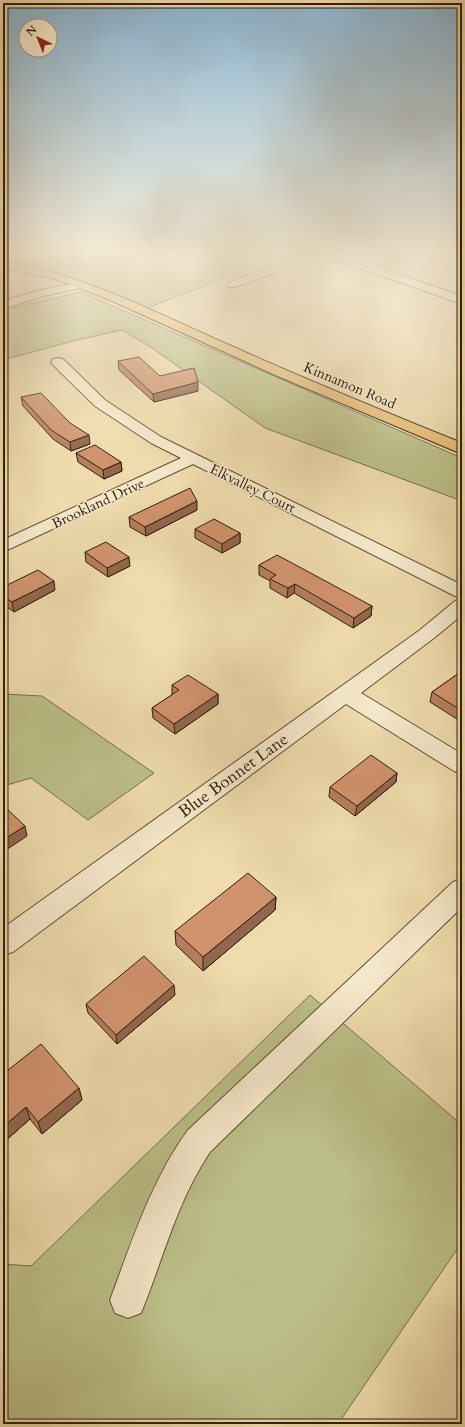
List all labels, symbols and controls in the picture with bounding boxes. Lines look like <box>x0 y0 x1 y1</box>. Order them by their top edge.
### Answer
north arrow <box>18 18 58 58</box>
text: N <box>23 22 40 40</box>
street label: Kinnamon Road <box>301 358 399 414</box>
street label: Elkvalley Court <box>207 460 299 518</box>
street label: Brookland Drive <box>49 474 147 533</box>
street label: Blue Bonnet Lane <box>174 728 293 823</box>

